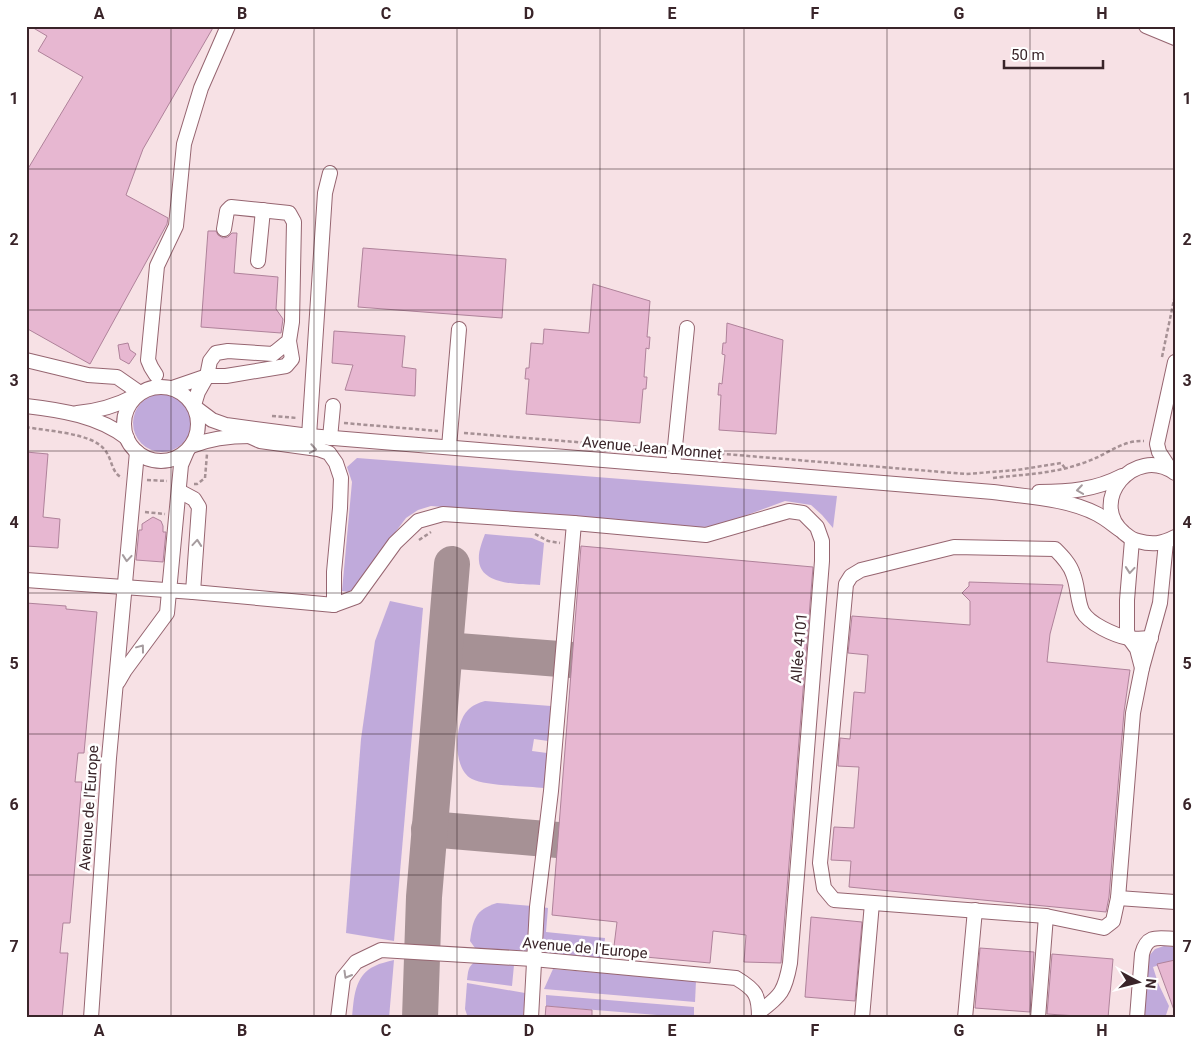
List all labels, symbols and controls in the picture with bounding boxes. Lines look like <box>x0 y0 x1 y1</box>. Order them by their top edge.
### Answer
text: A <box>94 4 105 23</box>
text: B <box>237 4 247 23</box>
text: C <box>381 4 391 23</box>
text: D <box>524 4 534 23</box>
text: E <box>668 4 677 23</box>
text: F <box>811 4 820 23</box>
text: G <box>954 4 965 23</box>
text: H <box>1096 4 1108 23</box>
scale bar <box>1004 38 1102 70</box>
text: 50 m <box>1011 46 1045 64</box>
text: 1 <box>9 89 19 108</box>
text: 1 <box>1182 89 1192 108</box>
text: 2 <box>9 230 19 249</box>
text: 2 <box>1182 230 1192 249</box>
text: 3 <box>9 371 19 390</box>
text: 3 <box>1182 371 1192 390</box>
street label: Avenue Jean Monnet <box>581 433 723 463</box>
one-way arrow <box>309 444 318 454</box>
one-way arrow <box>1075 485 1084 495</box>
text: 4 <box>9 513 19 532</box>
text: 4 <box>1182 513 1192 532</box>
one-way arrow <box>191 539 202 547</box>
one-way arrow <box>122 555 133 563</box>
one-way arrow <box>1124 566 1135 574</box>
street label: Allée 4101 <box>787 612 811 684</box>
one-way arrow <box>135 645 143 654</box>
text: 5 <box>9 654 19 673</box>
text: 5 <box>1182 654 1192 673</box>
street label: Avenue de l'Europe <box>76 745 102 871</box>
text: 6 <box>9 795 19 814</box>
text: 6 <box>1182 795 1192 814</box>
street label: Avenue de l'Europe <box>522 934 648 962</box>
text: 7 <box>9 937 19 956</box>
text: 7 <box>1182 937 1192 956</box>
north arrow <box>1114 956 1164 1006</box>
one-way arrow <box>343 970 353 979</box>
text: N <box>1142 978 1159 989</box>
text: A <box>94 1021 105 1040</box>
text: B <box>237 1021 247 1040</box>
text: C <box>381 1021 391 1040</box>
text: D <box>524 1021 534 1040</box>
text: E <box>668 1021 677 1040</box>
text: F <box>811 1021 820 1040</box>
text: G <box>954 1021 965 1040</box>
text: H <box>1096 1021 1108 1040</box>

